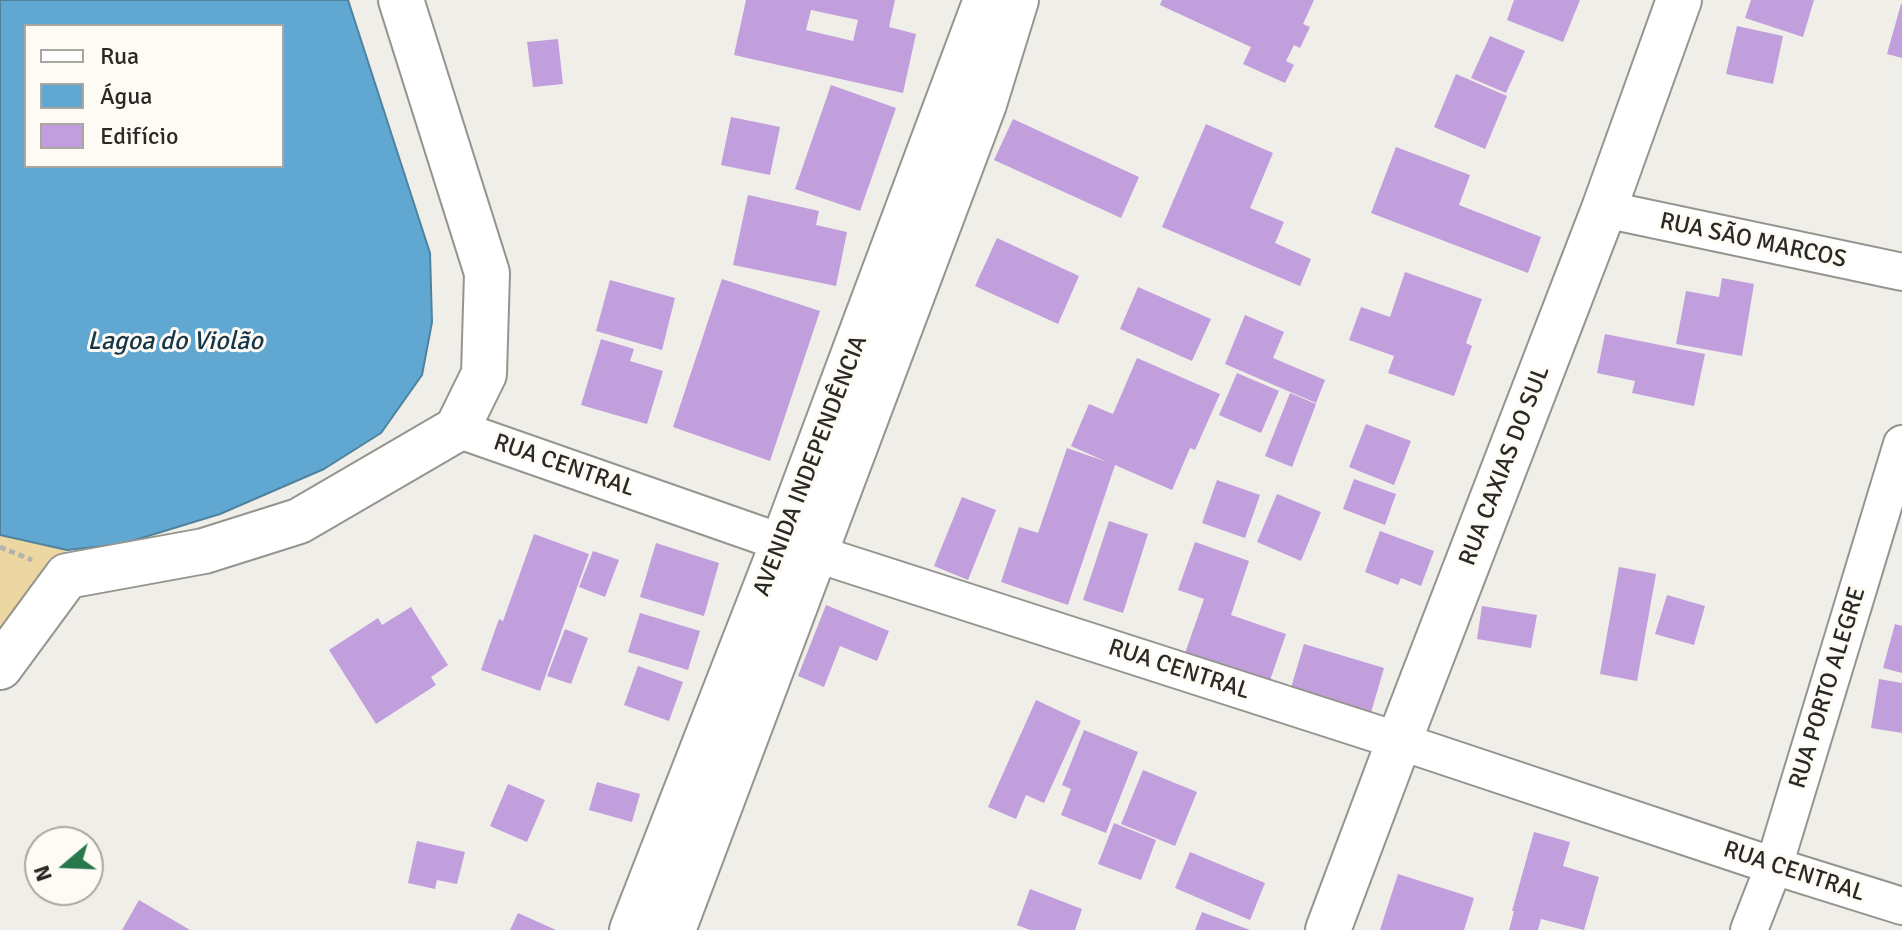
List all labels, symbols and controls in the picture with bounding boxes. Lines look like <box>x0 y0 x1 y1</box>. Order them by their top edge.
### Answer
legend <box>24 24 284 168</box>
text: Rua <box>100 41 139 71</box>
text: Água <box>100 81 152 111</box>
text: Edifício <box>100 121 178 151</box>
street label: RUA SÃO MARCOS <box>1657 207 1849 275</box>
water label: Lagoa do Violão <box>87 326 263 358</box>
street label: AVENIDA INDEPENDÊNCIA <box>748 332 874 600</box>
street label: RUA CAXIAS DO SUL <box>1454 362 1556 570</box>
street label: RUA CENTRAL <box>490 428 638 504</box>
street label: RUA PORTO ALEGRE <box>1784 584 1872 792</box>
street label: RUA CENTRAL <box>1105 634 1253 706</box>
north arrow <box>24 826 104 906</box>
street label: RUA CENTRAL <box>1720 836 1868 908</box>
text: N <box>27 862 58 885</box>

